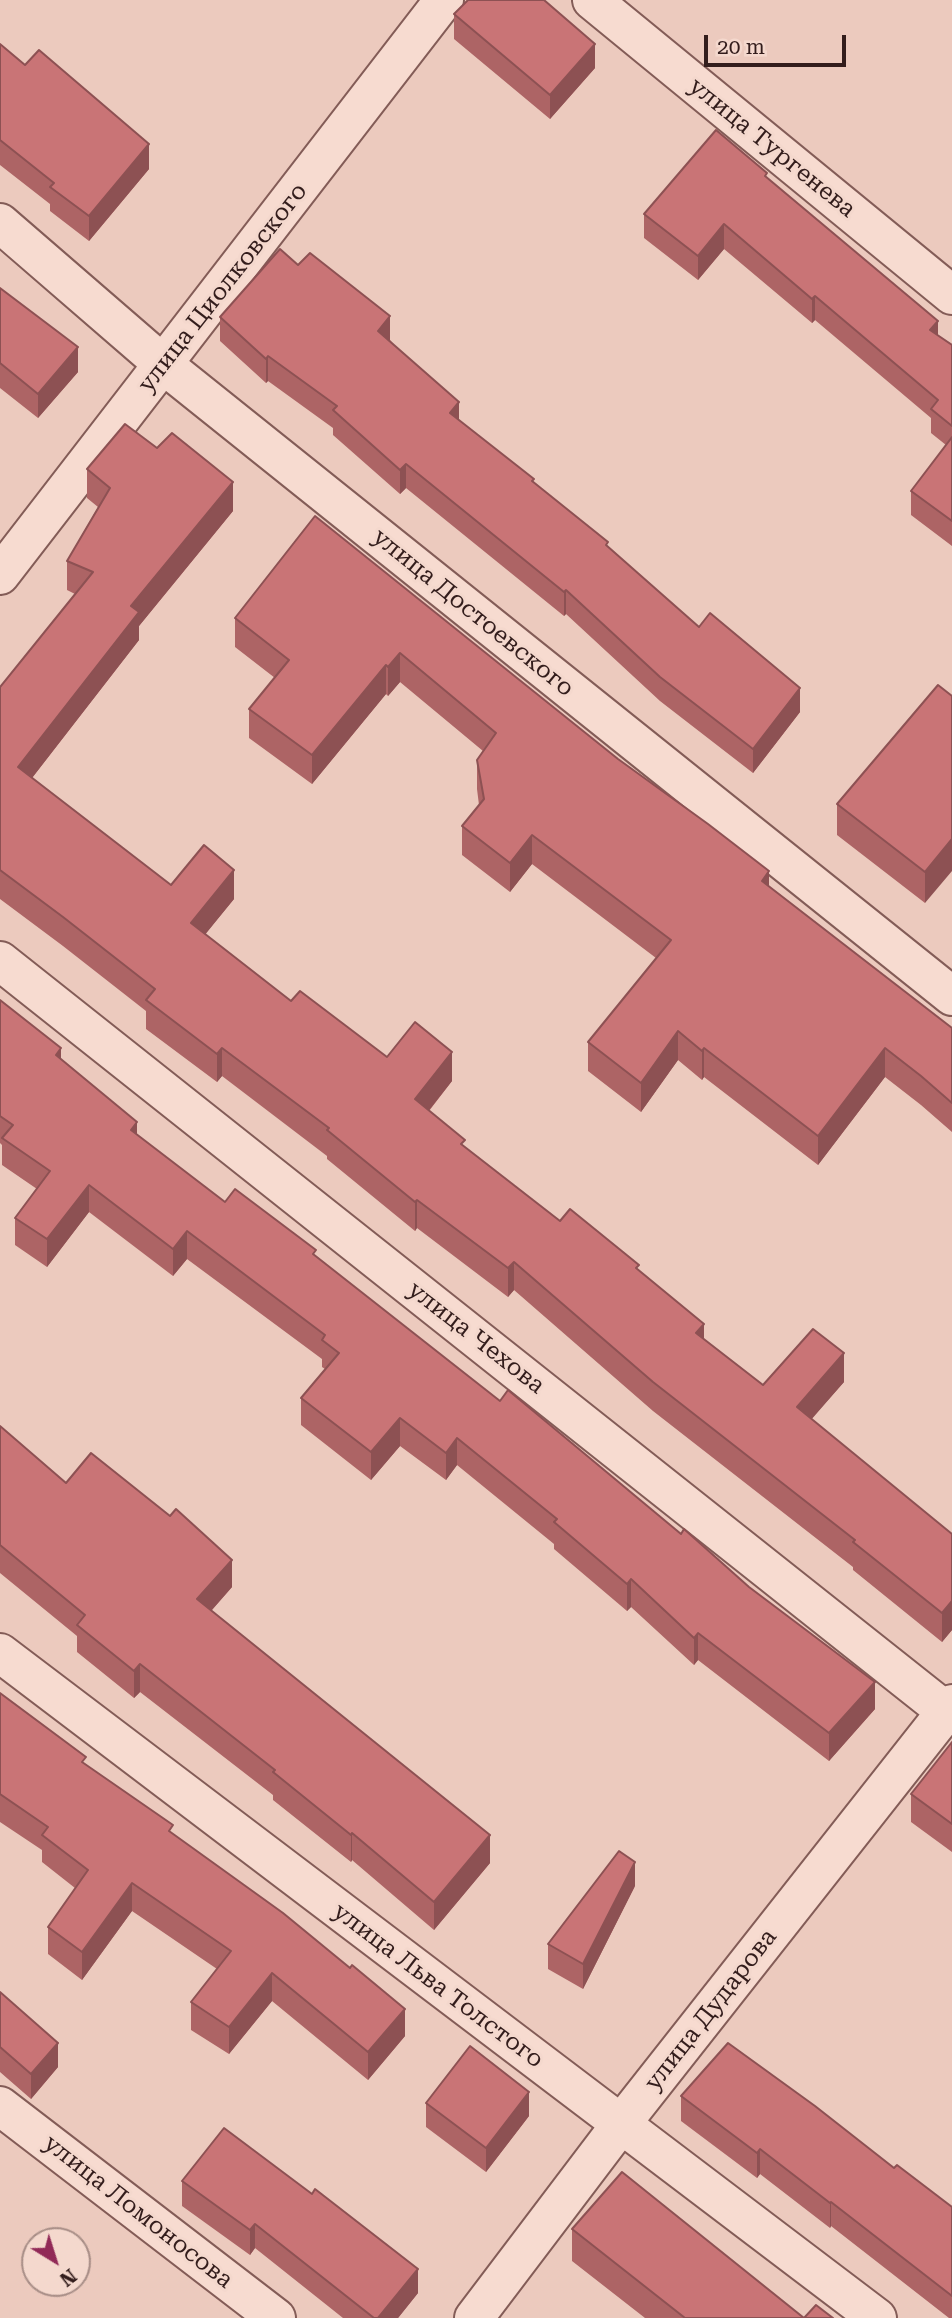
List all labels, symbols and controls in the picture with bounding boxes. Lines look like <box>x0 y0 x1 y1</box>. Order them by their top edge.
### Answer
scale bar <box>707 21 849 65</box>
text: 20 m <box>717 35 765 59</box>
street label: улица Тургенева <box>683 72 861 224</box>
street label: улица Циолковского <box>132 178 314 398</box>
street label: улица Достоевского <box>366 523 580 703</box>
street label: улица Чехова <box>402 1276 550 1400</box>
street label: улица Льва Толстого <box>327 1897 549 2075</box>
street label: улица Дударова <box>639 1923 783 2097</box>
street label: улица Ломоносова <box>38 2129 238 2295</box>
north arrow <box>21 2227 91 2297</box>
text: N <box>55 2264 81 2291</box>

